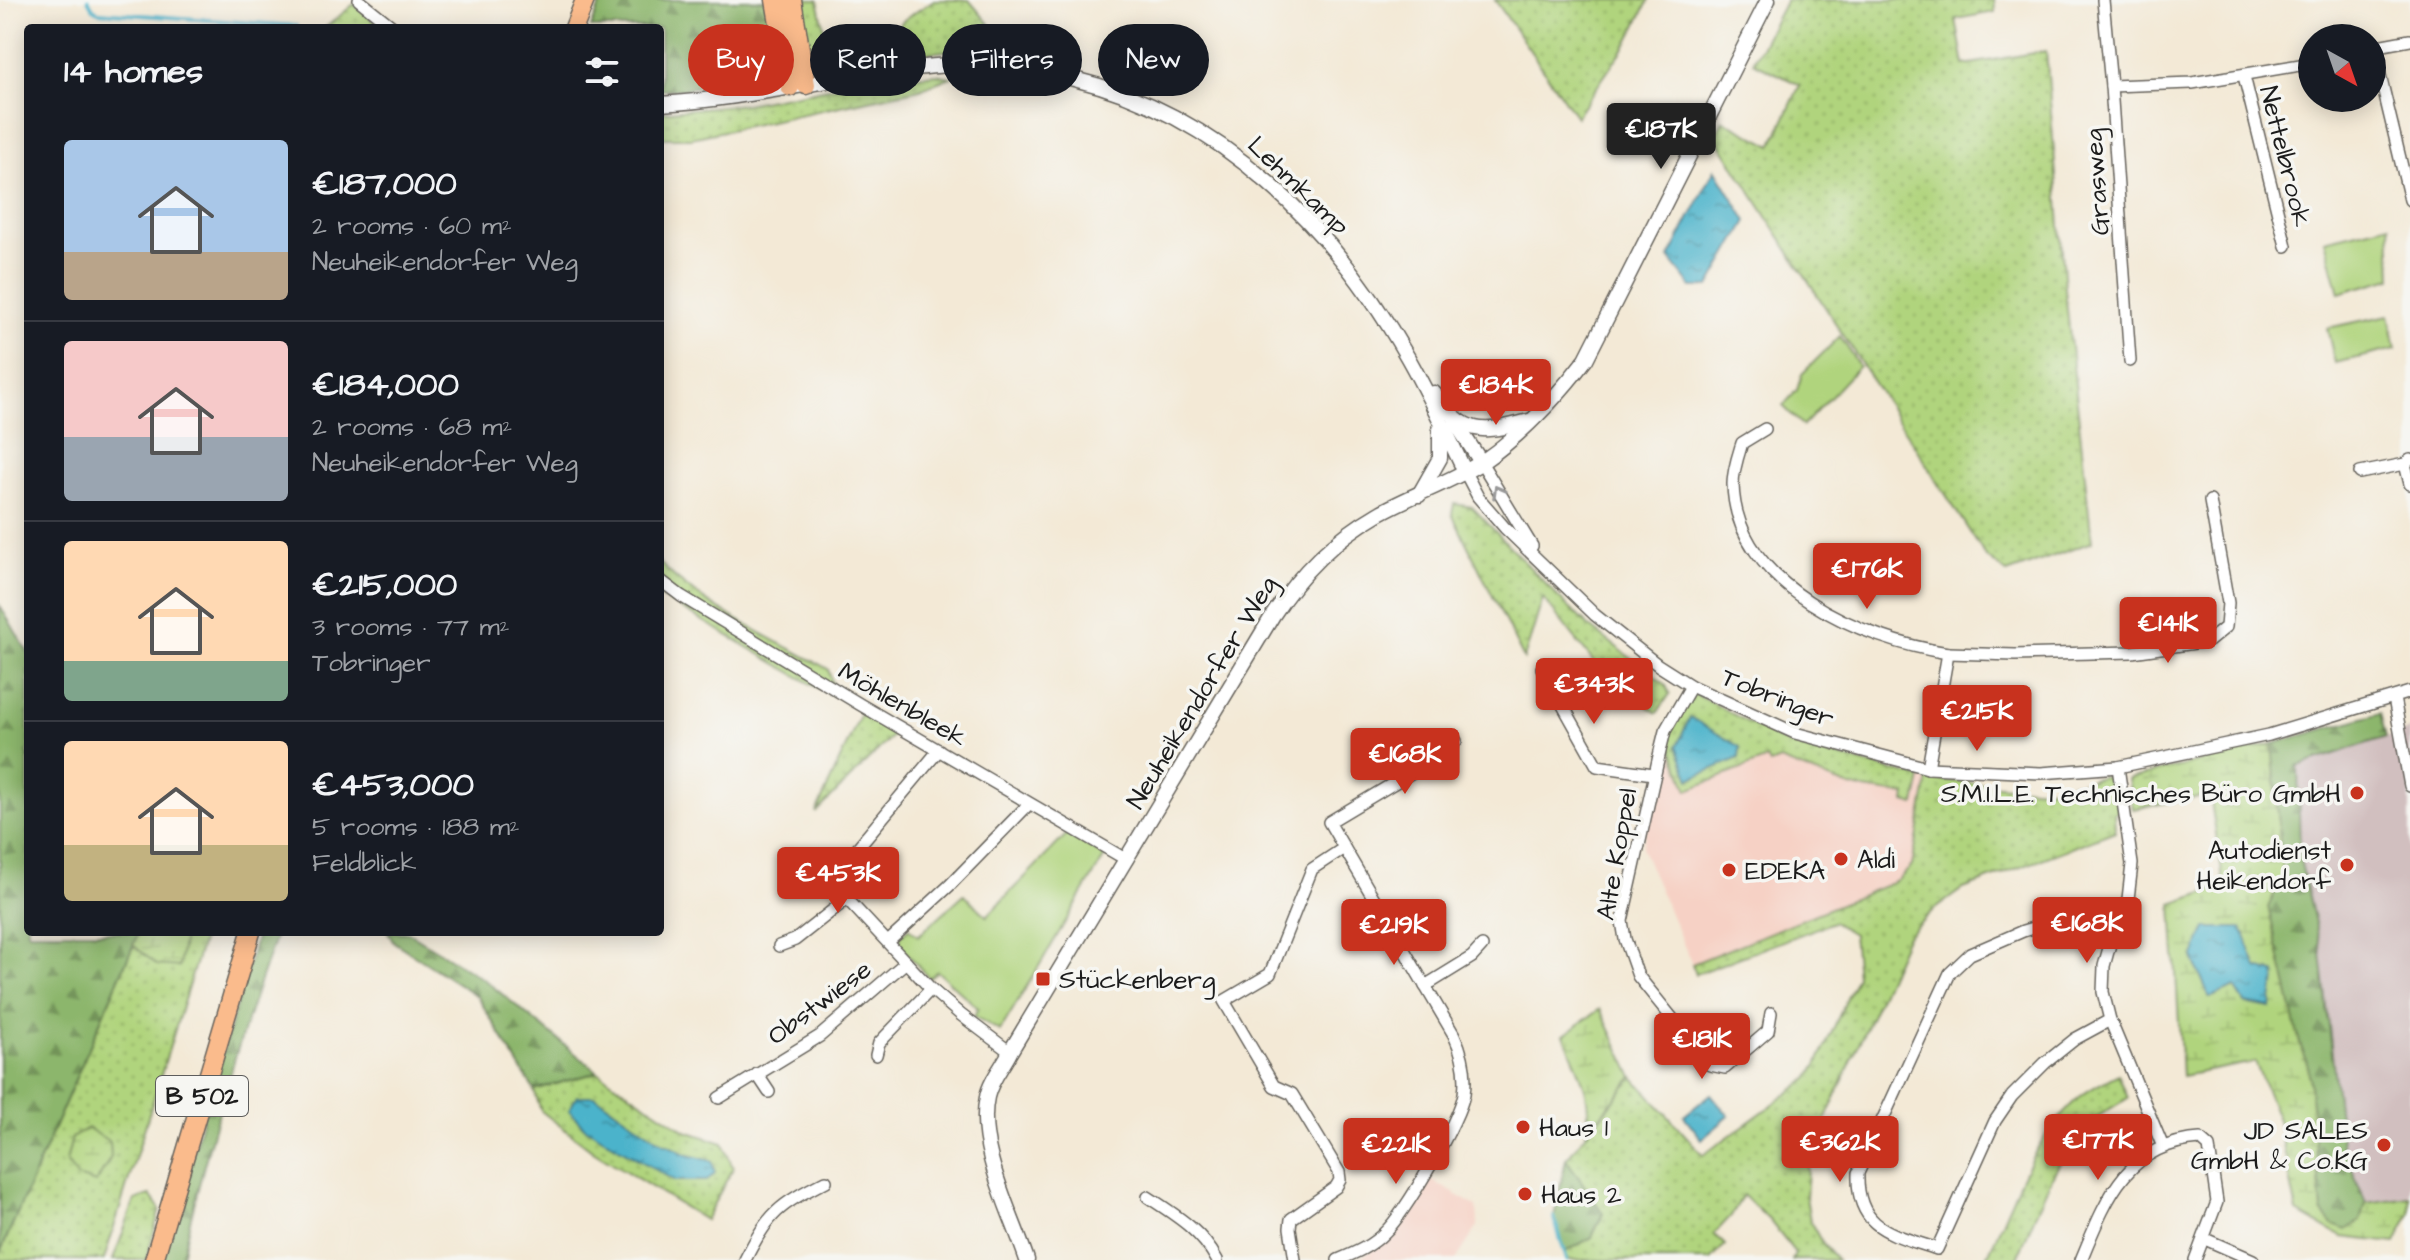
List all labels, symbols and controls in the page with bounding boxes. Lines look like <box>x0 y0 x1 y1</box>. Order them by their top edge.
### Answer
chip: Buy <box>688 24 794 96</box>
chip: Rent <box>810 24 926 96</box>
chip: Filters <box>942 24 1082 96</box>
chip: New <box>1098 24 1209 96</box>
north arrow <box>2298 24 2386 112</box>
map controls <box>2298 24 2386 112</box>
text: 14 homes <box>64 48 203 96</box>
icon: filters <box>580 50 624 94</box>
street label: Nettelbrook <box>2250 82 2320 230</box>
pin: €187K <box>1605 103 1717 171</box>
text: €187K <box>1625 111 1697 147</box>
street label: Grasweg <box>2075 127 2121 237</box>
street label: Lehmkamp <box>1239 128 1357 244</box>
text: €187,000 <box>312 160 457 208</box>
icon: home <box>128 172 224 268</box>
text: 2 rooms · 60 m² <box>312 208 512 244</box>
text: Neuheikendorfer Weg <box>312 244 578 280</box>
pin: €184K <box>1440 359 1552 427</box>
text: €184,000 <box>312 361 459 409</box>
text: €184K <box>1459 367 1533 403</box>
icon: home <box>128 373 224 469</box>
text: 2 rooms · 68 m² <box>312 409 512 445</box>
text: Neuheikendorfer Weg <box>312 445 578 481</box>
one-way arrow <box>1492 485 1507 499</box>
pin: €176K <box>1811 543 1923 611</box>
text: €176K <box>1831 551 1903 587</box>
text: €215,000 <box>312 561 457 609</box>
street label: Neuheikendorfer Weg <box>1118 569 1287 817</box>
icon: home <box>128 573 224 669</box>
pin: €141K <box>2112 597 2224 665</box>
text: €141K <box>2138 605 2198 641</box>
text: 3 rooms · 77 m² <box>312 609 509 645</box>
text: Tobringer <box>312 645 431 681</box>
street label: Möhlenbleek <box>832 654 973 756</box>
pin: €343K <box>1538 658 1650 726</box>
street label: Tobringer <box>1715 659 1839 739</box>
text: €343K <box>1554 666 1634 702</box>
pin: €215K <box>1921 685 2033 753</box>
text: €215K <box>1940 693 2014 729</box>
pin: €168K <box>1349 728 1461 796</box>
text: €168K <box>1369 736 1441 772</box>
text: €453,000 <box>312 761 474 809</box>
icon: home <box>128 773 224 869</box>
place label: S.M.I.L.E. Technisches Büro GmbH <box>1941 776 2341 812</box>
marker: S.M.I.L.E. Technisches Büro GmbH <box>2348 784 2366 802</box>
street label: Alte Koppel <box>1588 785 1646 923</box>
text: 5 rooms · 188 m² <box>312 809 520 845</box>
place label: Autodienst Heikendorf <box>2196 833 2332 899</box>
place label: Aldi <box>1857 842 1895 878</box>
text: Feldblick <box>312 845 417 881</box>
pin: €453K <box>782 847 894 915</box>
marker: Aldi <box>1832 850 1850 868</box>
place label: EDEKA <box>1745 853 1825 889</box>
text: €453K <box>795 855 881 891</box>
marker: Autodienst Heikendorf <box>2338 856 2356 874</box>
marker: EDEKA <box>1720 861 1738 879</box>
pin: €168K <box>2031 897 2143 965</box>
pin: €219K <box>1338 899 1450 967</box>
text: €168K <box>2051 905 2123 941</box>
text: €219K <box>1359 907 1429 943</box>
street label: Obstwiese <box>760 952 879 1054</box>
place label: Stückenberg <box>1059 962 1215 1000</box>
marker: Stückenberg <box>1034 970 1052 988</box>
pin: €181K <box>1646 1013 1758 1081</box>
text: €181K <box>1672 1021 1732 1057</box>
road number: B 502 <box>156 1076 248 1116</box>
place label: Haus 1 <box>1539 1110 1608 1146</box>
place label: JD SALES GmbH & Co.KG <box>2191 1113 2368 1179</box>
pin: €177K <box>2042 1114 2154 1182</box>
pin: €362K <box>1784 1116 1896 1184</box>
pin: €221K <box>1340 1118 1452 1186</box>
marker: Haus 1 <box>1514 1118 1532 1136</box>
text: €177K <box>2062 1122 2134 1158</box>
text: €362K <box>1800 1124 1880 1160</box>
text: €221K <box>1361 1126 1431 1162</box>
marker: JD SALES GmbH & Co.KG <box>2375 1136 2393 1154</box>
place label: Haus 2 <box>1541 1177 1622 1213</box>
marker: Haus 2 <box>1516 1185 1534 1203</box>

